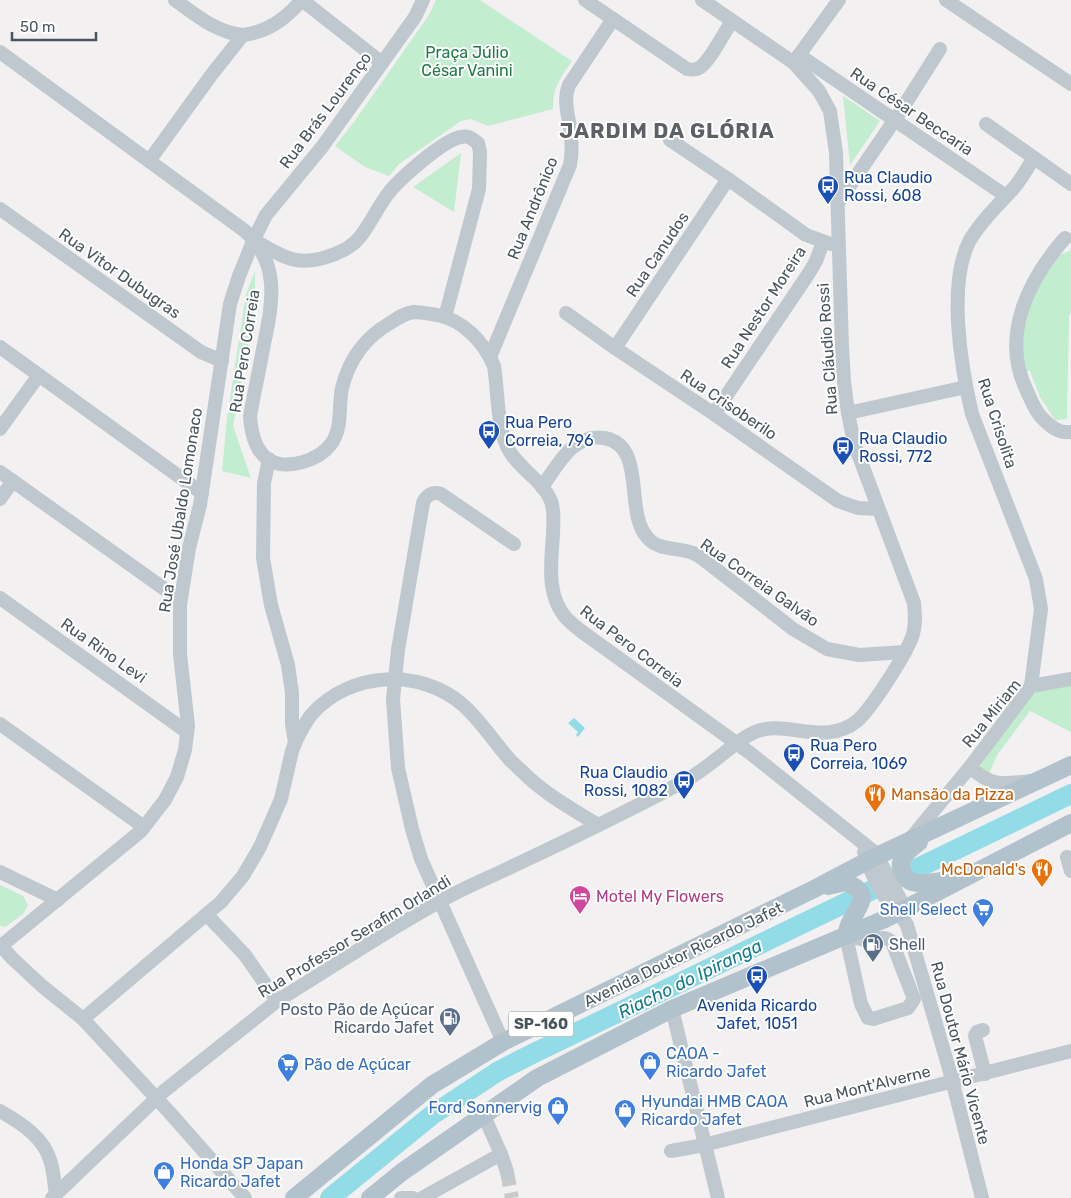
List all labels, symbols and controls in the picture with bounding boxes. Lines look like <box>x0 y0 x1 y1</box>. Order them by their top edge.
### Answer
scale bar <box>12 10 96 42</box>
text: 50 m <box>20 18 55 36</box>
park label: Praça Júlio César Vanini <box>421 43 513 80</box>
street label: Rua Brás Lourenço <box>275 48 375 172</box>
street label: Rua César Beccaria <box>847 63 977 160</box>
district label: JARDIM DA GLÓRIA <box>559 118 775 143</box>
street label: Rua Andrônico <box>503 154 562 262</box>
place label: Rua Claudio Rossi, 608 <box>844 168 932 205</box>
bus stop icon: Rua Claudio Rossi, 608 <box>816 174 840 205</box>
street label: Rua Canudos <box>622 208 693 300</box>
street label: Rua Vitor Dubugras <box>55 224 184 323</box>
street label: Rua Nestor Moreira <box>717 243 810 372</box>
street label: Rua Cláudio Rossi <box>813 282 842 416</box>
street label: Rua Pero Correia <box>225 288 264 414</box>
street label: Rua Crisoberilo <box>677 365 781 444</box>
street label: Rua Crisolita <box>974 376 1021 471</box>
street label: Rua José Ubaldo Lomonaco <box>155 406 206 614</box>
place label: Rua Pero Correia, 796 <box>505 413 594 450</box>
bus stop icon: Rua Pero Correia, 796 <box>477 419 501 450</box>
place label: Rua Claudio Rossi, 772 <box>859 429 947 466</box>
bus stop icon: Rua Claudio Rossi, 772 <box>831 435 855 466</box>
street label: Rua Correia Galvão <box>697 534 823 630</box>
street label: Rua Pero Correia <box>576 601 687 691</box>
street label: Rua Rino Levi <box>57 614 150 687</box>
street label: Rua Miriam <box>958 675 1025 751</box>
place label: Rua Pero Correia, 1069 <box>810 736 908 773</box>
bus stop icon: Rua Pero Correia, 1069 <box>782 742 806 773</box>
place label: Rua Claudio Rossi, 1082 <box>580 763 668 800</box>
bus stop icon: Rua Claudio Rossi, 1082 <box>672 769 696 800</box>
restaurant icon: Mansão da Pizza <box>863 782 887 813</box>
place label: Mansão da Pizza <box>891 785 1014 804</box>
restaurant icon: McDonald's <box>1030 857 1054 888</box>
place label: McDonald's <box>941 860 1026 879</box>
street label: Rua Professor Serafim Orlandi <box>254 871 454 1002</box>
hotel icon: Motel My Flowers <box>568 884 592 915</box>
place label: Motel My Flowers <box>596 887 724 906</box>
supermarket icon: Shell Select <box>971 897 995 928</box>
street label: Avenida Doutor Ricardo Jafet <box>581 898 786 1011</box>
place label: Shell Select <box>880 900 967 919</box>
fuel station icon: Shell <box>861 932 885 963</box>
water label: Riacho do Ipiranga <box>614 934 766 1023</box>
place label: Shell <box>889 935 925 954</box>
street label: Rua Doutor Mário Vicente <box>927 959 994 1147</box>
bus stop icon: Avenida Ricardo Jafet, 1051 <box>745 964 769 995</box>
place label: Avenida Ricardo Jafet, 1051 <box>697 996 817 1033</box>
place label: Posto Pão de Açúcar Ricardo Jafet <box>280 1000 434 1037</box>
fuel station icon: Posto Pão de Açúcar Ricardo Jafet <box>438 1006 462 1037</box>
road number: SP-160 <box>508 1012 574 1036</box>
place label: CAOA - Ricardo Jafet <box>666 1044 767 1081</box>
shop icon: CAOA - Ricardo Jafet <box>638 1050 662 1081</box>
supermarket icon: Pão de Açúcar <box>276 1052 300 1083</box>
place label: Pão de Açúcar <box>304 1055 411 1074</box>
street label: Rua Mont'Alverne <box>802 1062 932 1111</box>
place label: Hyundai HMB CAOA Ricardo Jafet <box>641 1092 788 1129</box>
shop icon: Ford Sonnervig <box>546 1095 570 1126</box>
place label: Ford Sonnervig <box>428 1098 542 1117</box>
shop icon: Hyundai HMB CAOA Ricardo Jafet <box>613 1098 637 1129</box>
place label: Honda SP Japan Ricardo Jafet <box>180 1154 303 1191</box>
shop icon: Honda SP Japan Ricardo Jafet <box>152 1160 176 1191</box>

